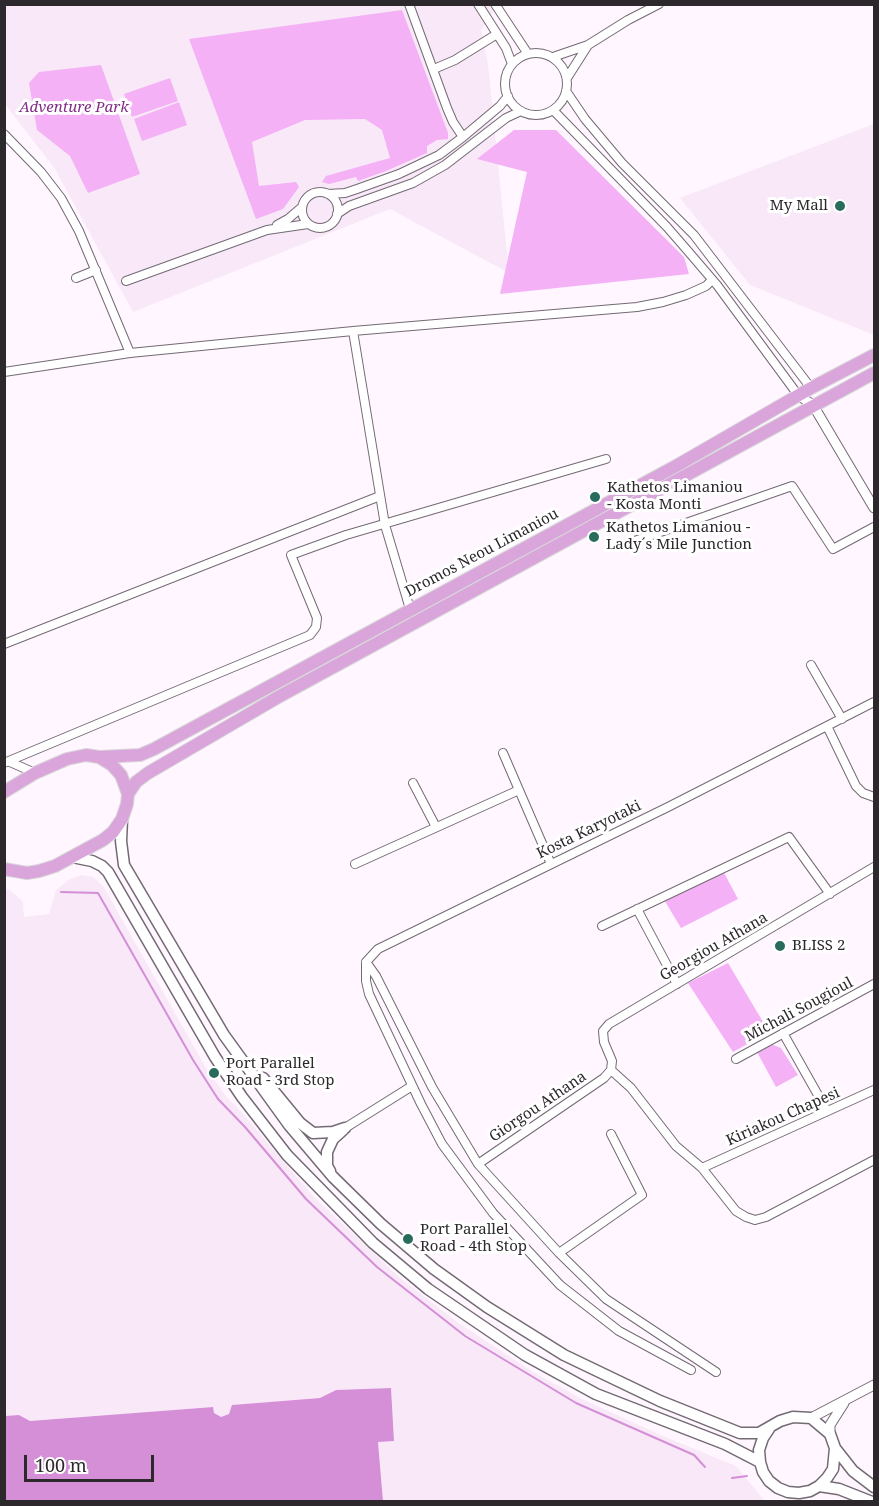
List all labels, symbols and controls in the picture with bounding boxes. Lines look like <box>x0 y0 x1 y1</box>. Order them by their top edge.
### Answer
park label: Adventure Park <box>19 99 129 117</box>
place label: My Mall <box>770 197 828 215</box>
marker: My Mall <box>833 199 847 213</box>
place label: Kathetos Limaniou - Kosta Monti <box>607 479 743 514</box>
marker: Kathetos Limaniou - Kosta Monti <box>588 490 602 504</box>
street label: Dromos Neou Limaniou <box>402 505 562 601</box>
place label: Kathetos Limaniou - Lady´s Mile Junction <box>606 519 752 554</box>
marker: Kathetos Limaniou - Lady´s Mile Junction <box>587 530 601 544</box>
street label: Kosta Karyotaki <box>534 797 644 863</box>
street label: Georgiou Athana <box>657 909 771 985</box>
place label: BLISS 2 <box>792 937 845 955</box>
marker: BLISS 2 <box>773 939 787 953</box>
street label: Michali Sougioul <box>742 974 856 1046</box>
place label: Port Parallel Road - 3rd Stop <box>226 1055 334 1090</box>
marker: Port Parallel Road - 3rd Stop <box>207 1066 221 1080</box>
street label: Giorgou Athana <box>486 1068 590 1146</box>
street label: Kiriakou Chapesi <box>724 1084 842 1150</box>
place label: Port Parallel Road - 4th Stop <box>420 1221 527 1256</box>
marker: Port Parallel Road - 4th Stop <box>401 1232 415 1246</box>
scale bar <box>27 1443 158 1481</box>
text: 100 m <box>35 1453 87 1477</box>

